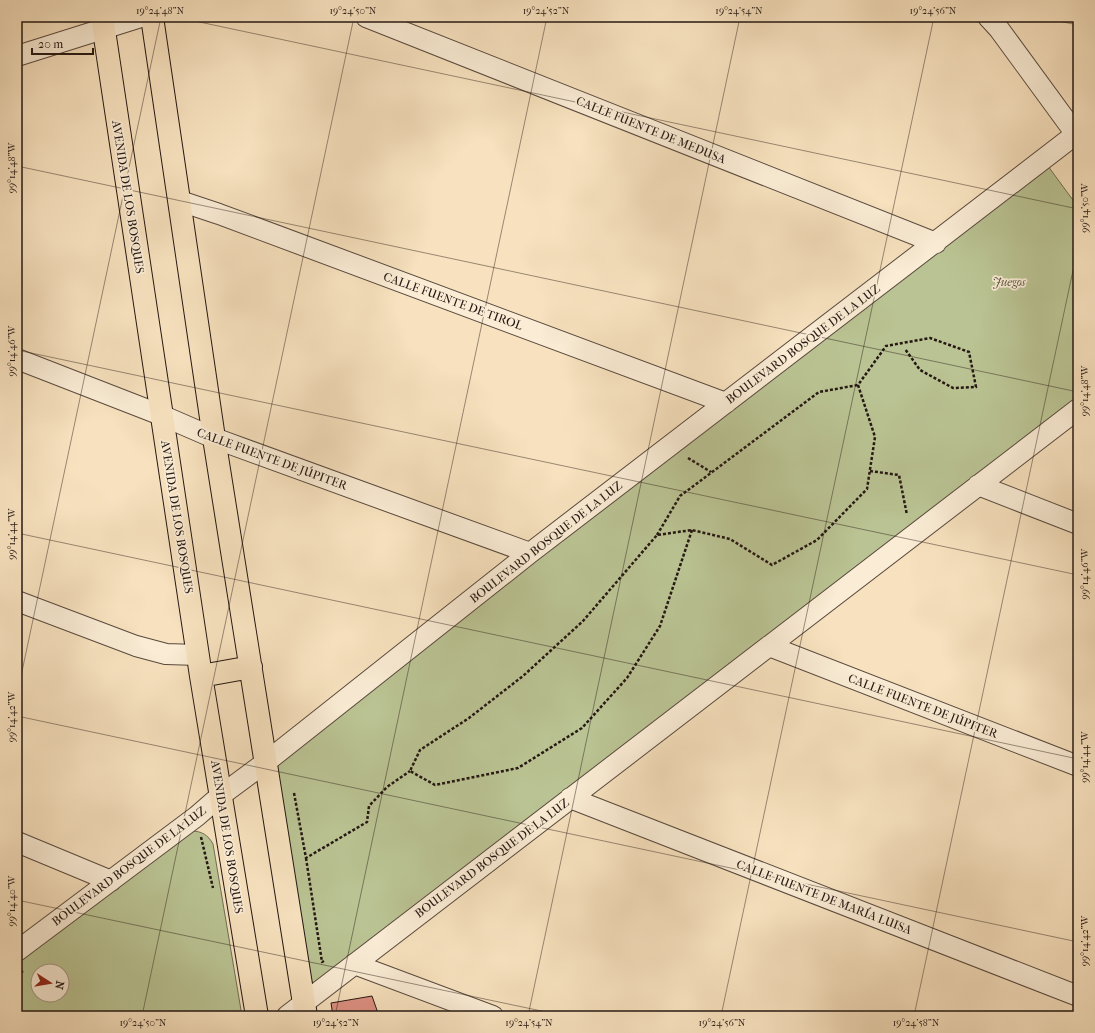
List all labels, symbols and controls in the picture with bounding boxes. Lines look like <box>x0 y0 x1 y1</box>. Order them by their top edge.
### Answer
text: 19°24'48"N <box>136 5 184 17</box>
text: 19°24'50"N <box>330 5 377 17</box>
text: 19°24'52"N <box>523 5 570 17</box>
text: 19°24'54"N <box>715 5 763 17</box>
text: 19°24'56"N <box>910 5 957 17</box>
scale bar <box>32 30 93 56</box>
text: 20 m <box>38 37 63 51</box>
street label: CALLE FUENTE DE MEDUSA <box>574 94 728 167</box>
street label: AVENIDA DE LOS BOSQUES <box>109 118 147 275</box>
text: 99°14'48"W <box>6 142 18 193</box>
text: 99°14'50"W <box>1079 182 1091 233</box>
street label: CALLE FUENTE DE TIROL <box>382 269 525 333</box>
park label: Juegos <box>993 275 1026 289</box>
street label: BOULEVARD BOSQUE DE LA LUZ <box>723 281 883 407</box>
text: 99°14'46"W <box>6 324 18 376</box>
text: 99°14'48"W <box>1079 365 1091 416</box>
street label: CALLE FUENTE DE JÚPITER <box>195 424 351 493</box>
street label: AVENIDA DE LOS BOSQUES <box>158 438 196 595</box>
street label: BOULEVARD BOSQUE DE LA LUZ <box>467 478 625 606</box>
text: 99°14'44"W <box>6 507 18 560</box>
text: 99°14'46"W <box>1079 547 1091 599</box>
street label: CALLE FUENTE DE JÚPITER <box>846 670 1001 742</box>
text: 99°14'42"W <box>6 691 18 742</box>
text: 99°14'44"W <box>1079 730 1091 783</box>
street label: AVENIDA DE LOS BOSQUES <box>208 758 246 915</box>
street label: BOULEVARD BOSQUE DE LA LUZ <box>412 795 572 921</box>
street label: BOULEVARD BOSQUE DE LA LUZ <box>49 803 209 929</box>
street label: CALLE FUENTE DE MARÍA LUISA <box>734 856 914 937</box>
text: 99°14'40"W <box>6 874 18 926</box>
text: 99°14'42"W <box>1079 915 1091 966</box>
north arrow <box>30 963 70 1003</box>
text: N <box>52 980 67 991</box>
text: 19°24'50"N <box>120 1017 167 1029</box>
text: 19°24'52"N <box>313 1017 360 1029</box>
text: 19°24'54"N <box>505 1017 553 1029</box>
text: 19°24'56"N <box>699 1017 746 1029</box>
text: 19°24'58"N <box>893 1017 940 1029</box>

